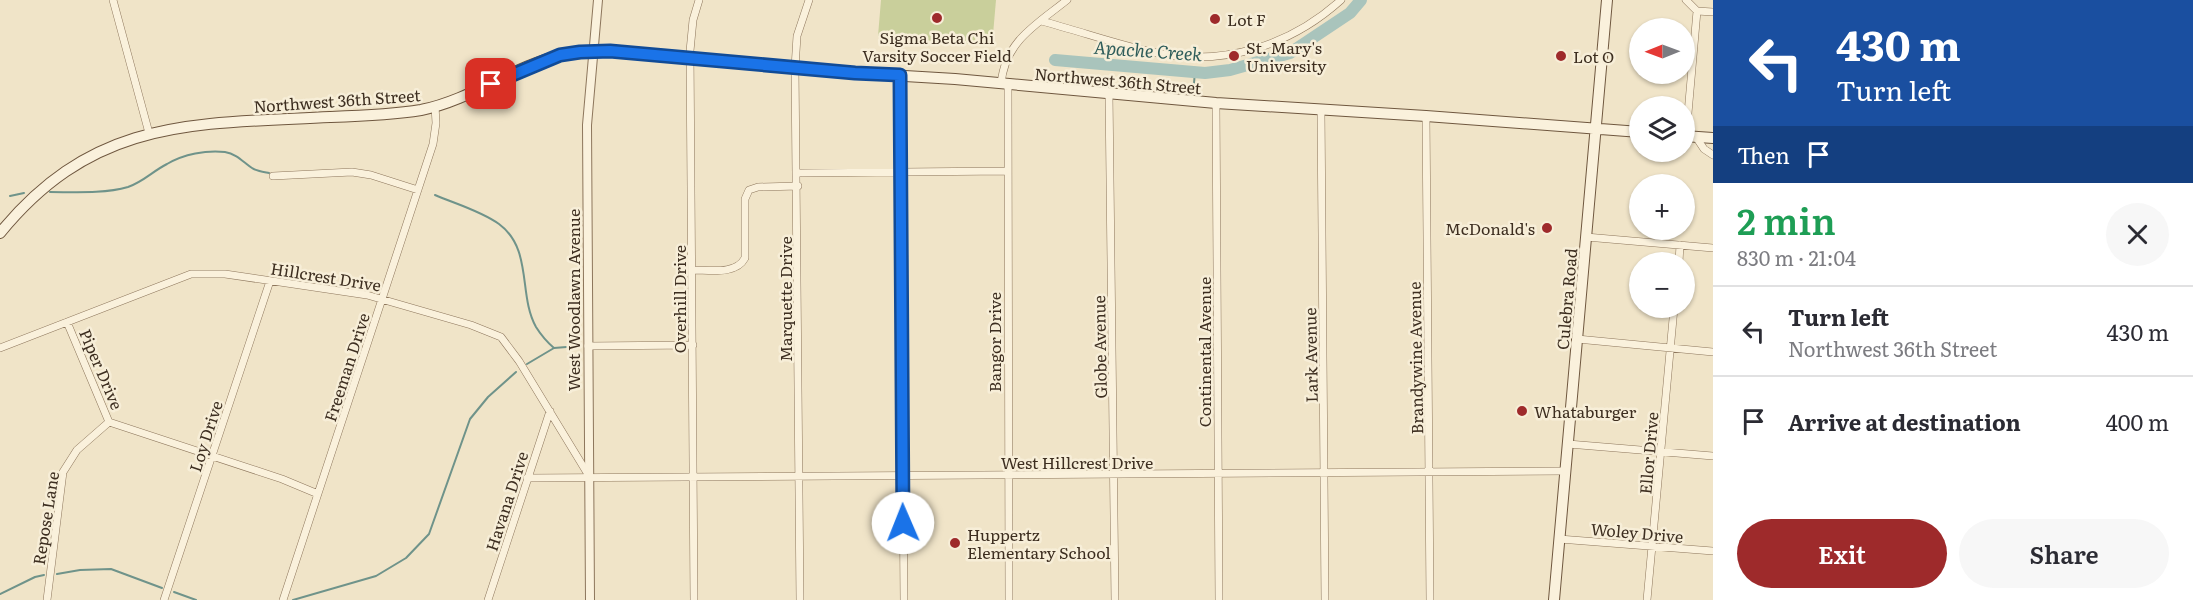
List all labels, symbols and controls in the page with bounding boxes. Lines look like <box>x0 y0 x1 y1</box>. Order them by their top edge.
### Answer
place label: Lot F <box>1227 7 1266 31</box>
marker: Sigma Beta Chi Varsity Soccer Field <box>930 11 944 25</box>
marker: Lot F <box>1208 12 1222 26</box>
text: 430 m <box>1836 12 1961 74</box>
north arrow <box>1629 18 1695 84</box>
map controls <box>1629 18 1695 318</box>
icon: left <box>1737 24 1815 102</box>
place label: Sigma Beta Chi Varsity Soccer Field <box>862 25 1012 67</box>
water label: Apache Creek <box>1093 33 1203 67</box>
place label: St. Mary's University <box>1246 35 1327 77</box>
place label: Lot O <box>1573 44 1614 68</box>
marker: St. Mary's University <box>1227 49 1241 63</box>
marker: Lot O <box>1554 49 1568 63</box>
pin <box>465 58 516 109</box>
street label: Northwest 36th Street <box>1034 61 1203 99</box>
icon: arrive <box>474 67 507 100</box>
text: Turn left <box>1836 69 1951 109</box>
street label: Northwest 36th Street <box>253 82 422 118</box>
button: layers <box>1629 96 1695 162</box>
text: Then <box>1737 138 1790 171</box>
icon: arrive <box>1802 138 1835 171</box>
button: + <box>1629 174 1695 240</box>
text: 2 min <box>1737 193 1836 246</box>
button: close <box>2106 203 2169 266</box>
street label: West Woodlawn Avenue <box>561 209 585 391</box>
place label: McDonald's <box>1445 216 1535 240</box>
marker: McDonald's <box>1540 221 1554 235</box>
street label: Marquette Drive <box>773 236 797 362</box>
text: 830 m · 21:04 <box>1737 242 1856 272</box>
street label: Overhill Drive <box>667 245 691 353</box>
street label: Culebra Road <box>1550 247 1582 351</box>
button: − <box>1629 252 1695 318</box>
street label: Hillcrest Drive <box>269 255 383 297</box>
street label: Continental Avenue <box>1192 277 1216 427</box>
street label: Brandywine Avenue <box>1402 281 1428 435</box>
street label: Bangor Drive <box>982 292 1006 392</box>
street label: Globe Avenue <box>1086 295 1112 399</box>
text: Turn left <box>1788 300 1889 333</box>
street label: Lark Avenue <box>1297 307 1323 403</box>
street label: Freeman Drive <box>317 309 375 425</box>
icon: left <box>1737 315 1770 348</box>
text: 430 m <box>2106 315 2169 348</box>
street label: Piper Drive <box>74 325 130 413</box>
text: Northwest 36th Street <box>1788 333 1997 363</box>
street label: Loy Drive <box>182 397 228 475</box>
place label: Whataburger <box>1534 399 1637 423</box>
marker: Whataburger <box>1515 404 1529 418</box>
icon: arrive <box>1737 405 1770 438</box>
text: Arrive at destination <box>1788 405 2021 438</box>
text: 400 m <box>2106 405 2169 438</box>
street label: Ellor Drive <box>1632 411 1664 495</box>
street label: Havana Drive <box>479 448 533 554</box>
street label: West Hillcrest Drive <box>1001 450 1153 474</box>
street label: Repose Lane <box>26 469 64 567</box>
position arrow <box>871 491 935 555</box>
street label: Woley Drive <box>1590 516 1684 548</box>
button: Exit <box>1737 519 1947 588</box>
button: Share <box>1959 519 2169 588</box>
place label: Huppertz Elementary School <box>967 522 1111 564</box>
marker: Huppertz Elementary School <box>948 536 962 550</box>

